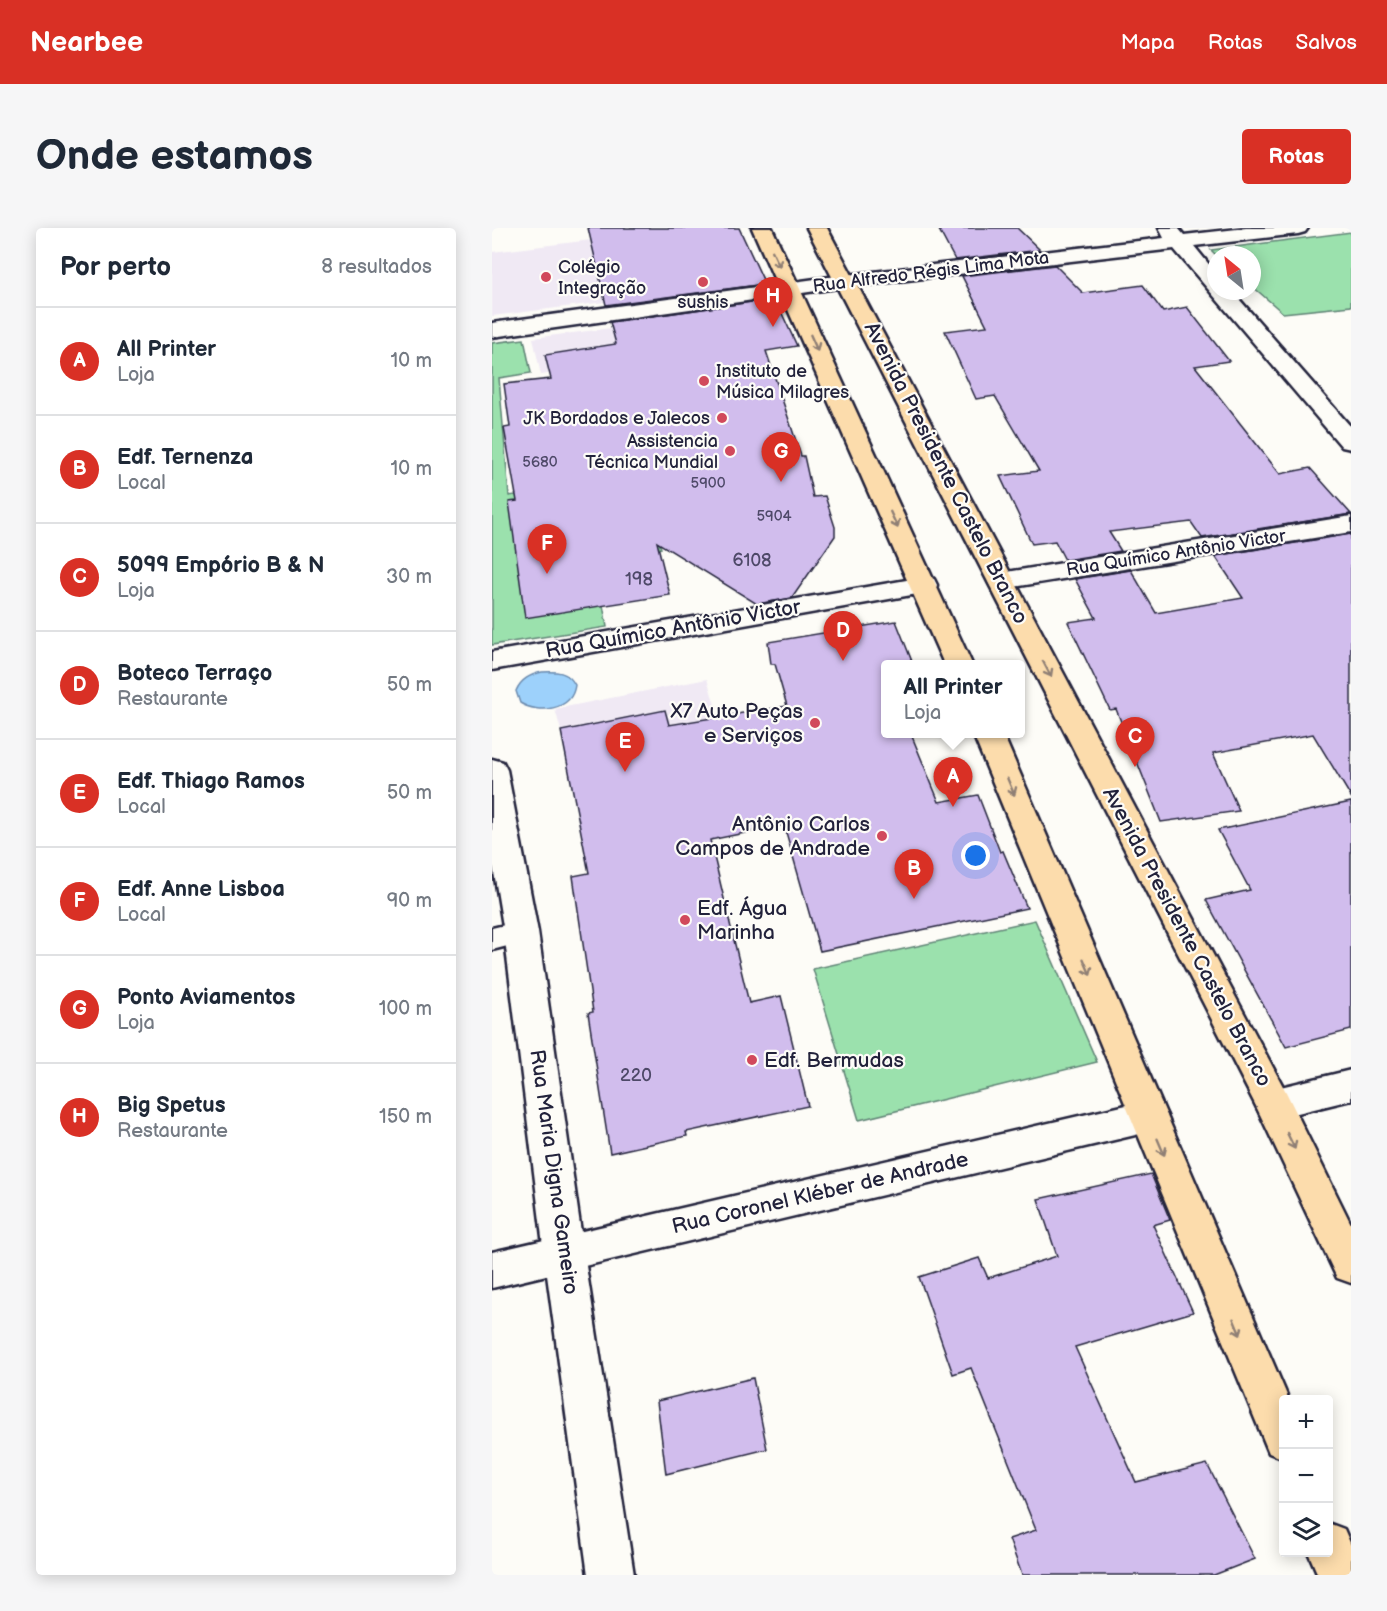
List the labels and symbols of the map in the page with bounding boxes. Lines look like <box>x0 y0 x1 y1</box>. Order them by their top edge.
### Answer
north arrow <box>1207 246 1261 300</box>
street label: Rua Alfredo Régis Lima Mota <box>812 247 1050 297</box>
one-way arrow <box>770 249 782 267</box>
place label: Colégio Integração <box>558 257 646 299</box>
marker: Colégio Integração <box>539 270 553 284</box>
marker: sushis <box>696 275 710 289</box>
pin: H <box>754 278 792 327</box>
place label: sushis <box>678 292 729 313</box>
street label: Avenida Presidente Castelo Branco <box>859 318 1033 628</box>
one-way arrow <box>809 333 820 351</box>
place label: Instituto de Música Milagres <box>716 361 849 403</box>
marker: Instituto de Música Milagres <box>697 374 711 388</box>
place label: JK Bordados e Jalecos <box>523 408 710 429</box>
marker: JK Bordados e Jalecos <box>715 411 729 425</box>
place label: Assistencia Técnica Mundial <box>585 431 718 473</box>
pin: G <box>762 432 800 482</box>
marker: Assistencia Técnica Mundial <box>723 444 737 458</box>
house number: 5680 <box>522 453 558 472</box>
house number: 5900 <box>691 474 726 493</box>
house number: 5904 <box>756 507 792 526</box>
one-way arrow <box>889 511 901 529</box>
pin: F <box>528 524 566 574</box>
street label: Rua Químico Antônio Victor <box>1065 525 1288 581</box>
house number: 6108 <box>732 550 772 571</box>
house number: 198 <box>625 569 653 590</box>
street label: Rua Químico Antônio Victor <box>543 594 803 664</box>
pin: D <box>824 612 862 661</box>
one-way arrow <box>1042 660 1053 678</box>
place label: X7 Auto Peças e Serviços <box>669 699 803 748</box>
marker: X7 Auto Peças e Serviços <box>808 716 822 730</box>
pin: C <box>1116 718 1154 767</box>
pin: E <box>606 722 644 772</box>
pin: A <box>934 758 972 807</box>
one-way arrow <box>1006 778 1017 796</box>
street label: Avenida Presidente Castelo Branco <box>1097 783 1277 1091</box>
place label: Antônio Carlos Campos de Andrade <box>675 812 870 861</box>
marker: Antônio Carlos Campos de Andrade <box>875 829 889 843</box>
your location <box>961 841 990 870</box>
pin: B <box>894 850 934 899</box>
place label: Edf. Água Marinha <box>697 896 787 945</box>
marker: Edf. Água Marinha <box>678 913 692 927</box>
one-way arrow <box>1082 957 1094 975</box>
street label: Rua Maria Digna Gameiro <box>524 1048 584 1296</box>
place label: Edf. Bermudas <box>764 1048 904 1073</box>
marker: Edf. Bermudas <box>745 1053 759 1067</box>
house number: 220 <box>620 1065 652 1086</box>
one-way arrow <box>1286 1131 1298 1149</box>
one-way arrow <box>1156 1138 1167 1156</box>
street label: Rua Coronel Kléber de Andrade <box>669 1147 971 1239</box>
one-way arrow <box>1232 1317 1243 1336</box>

